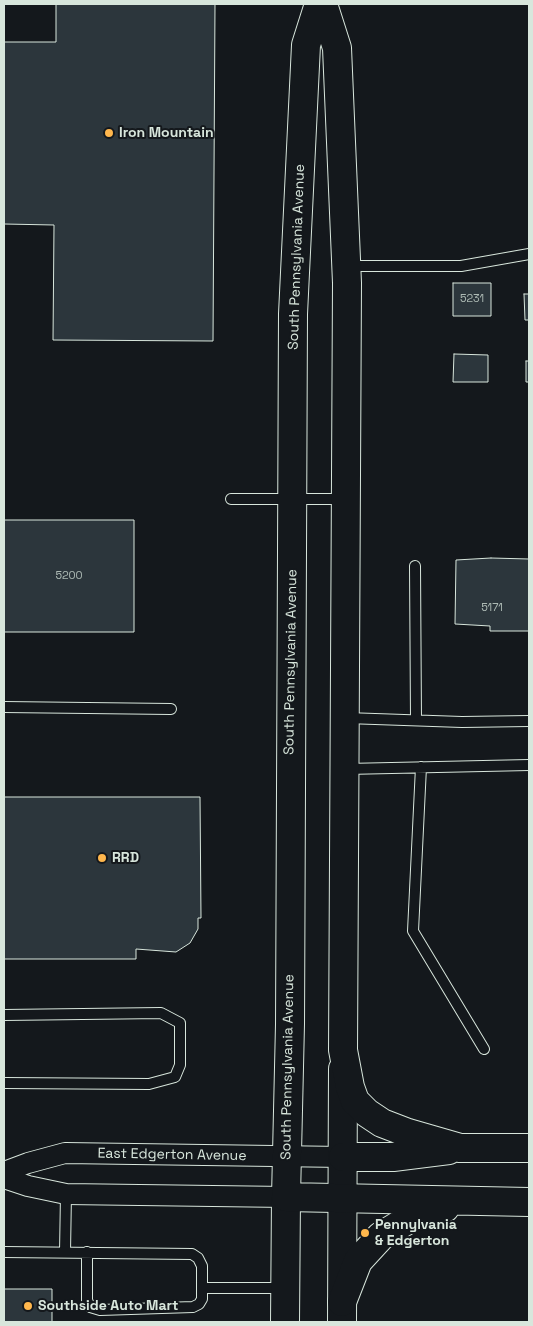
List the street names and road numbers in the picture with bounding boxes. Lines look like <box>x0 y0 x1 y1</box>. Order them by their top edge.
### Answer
street label: South Pennsylvania Avenue <box>285 164 309 350</box>
street label: South Pennsylvania Avenue <box>281 569 301 755</box>
street label: South Pennsylvania Avenue <box>278 974 298 1160</box>
street label: East Edgerton Avenue <box>97 1145 247 1165</box>

